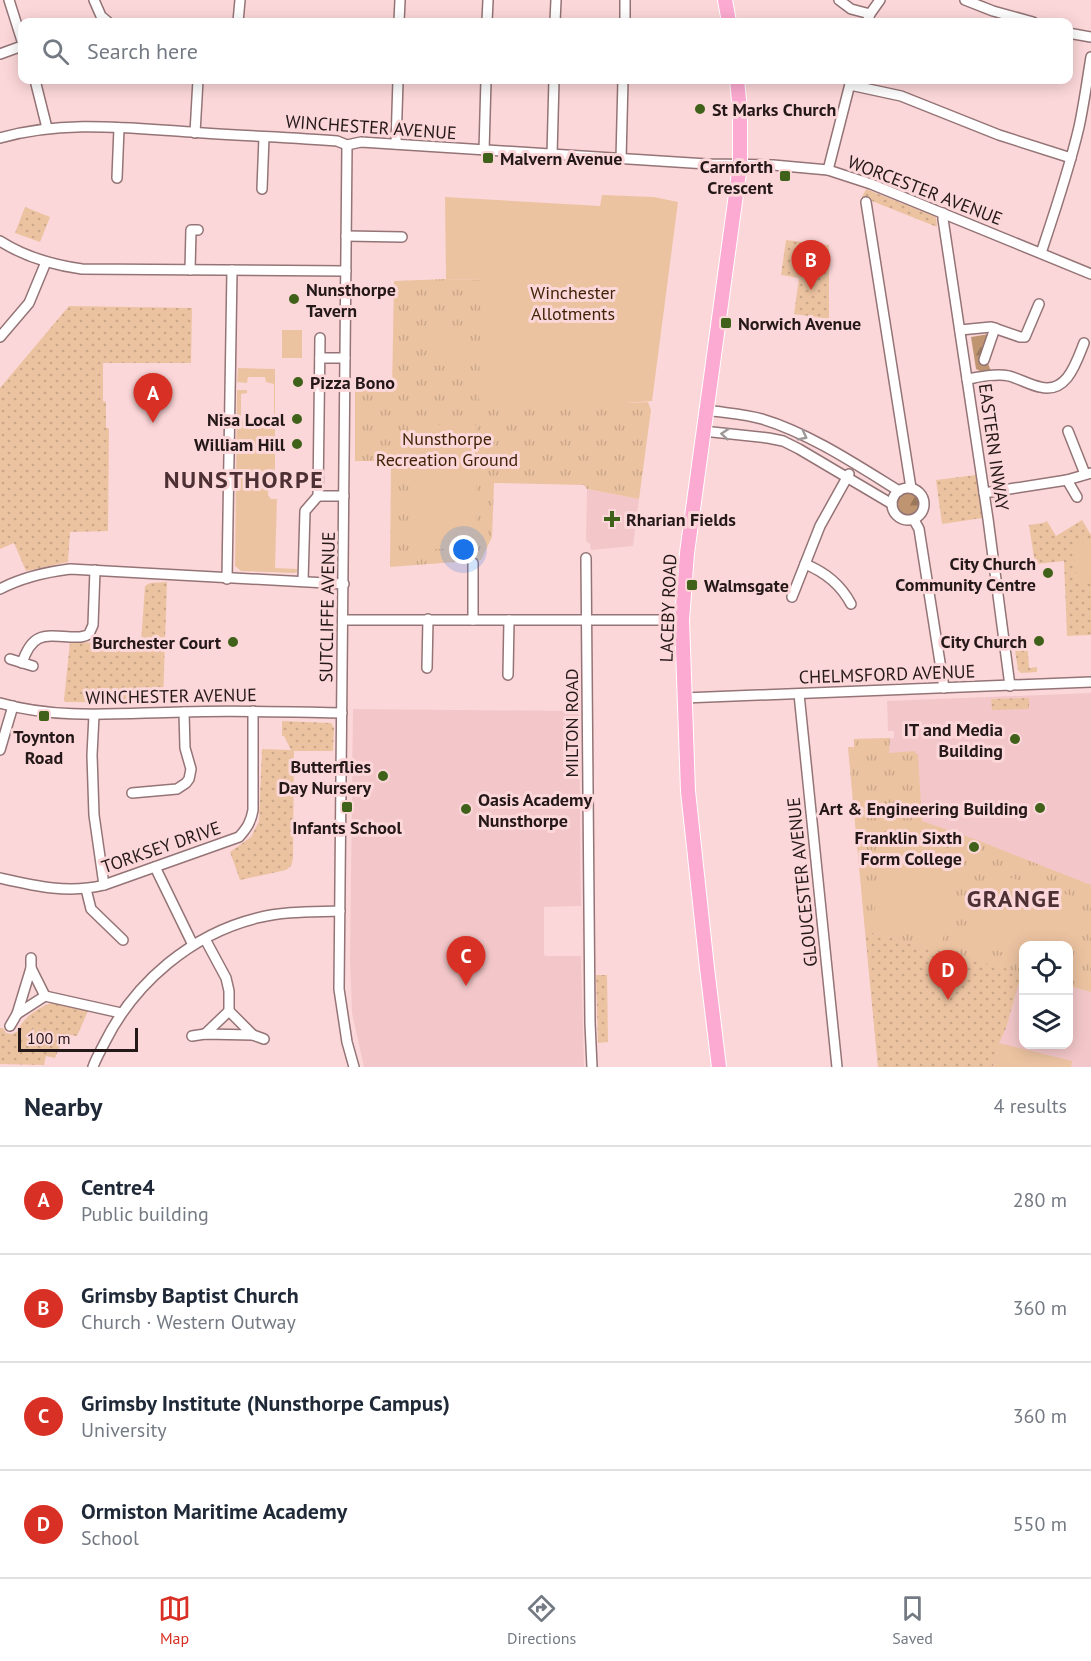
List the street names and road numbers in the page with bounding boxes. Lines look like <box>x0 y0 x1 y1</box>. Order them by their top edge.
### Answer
street label: WINCHESTER AVENUE <box>285 110 457 144</box>
street label: WORCESTER AVENUE <box>844 150 1006 230</box>
street label: EASTERN INWAY <box>974 382 1014 512</box>
street label: SUTCLIFFE AVENUE <box>314 531 340 683</box>
street label: LACEBY ROAD <box>655 553 681 663</box>
street label: CHELMSFORD AVENUE <box>798 659 976 689</box>
street label: MILTON ROAD <box>560 668 583 778</box>
street label: WINCHESTER AVENUE <box>85 683 257 709</box>
street label: GLOUCESTER AVENUE <box>782 796 822 968</box>
street label: TORKSEY DRIVE <box>98 816 224 878</box>

